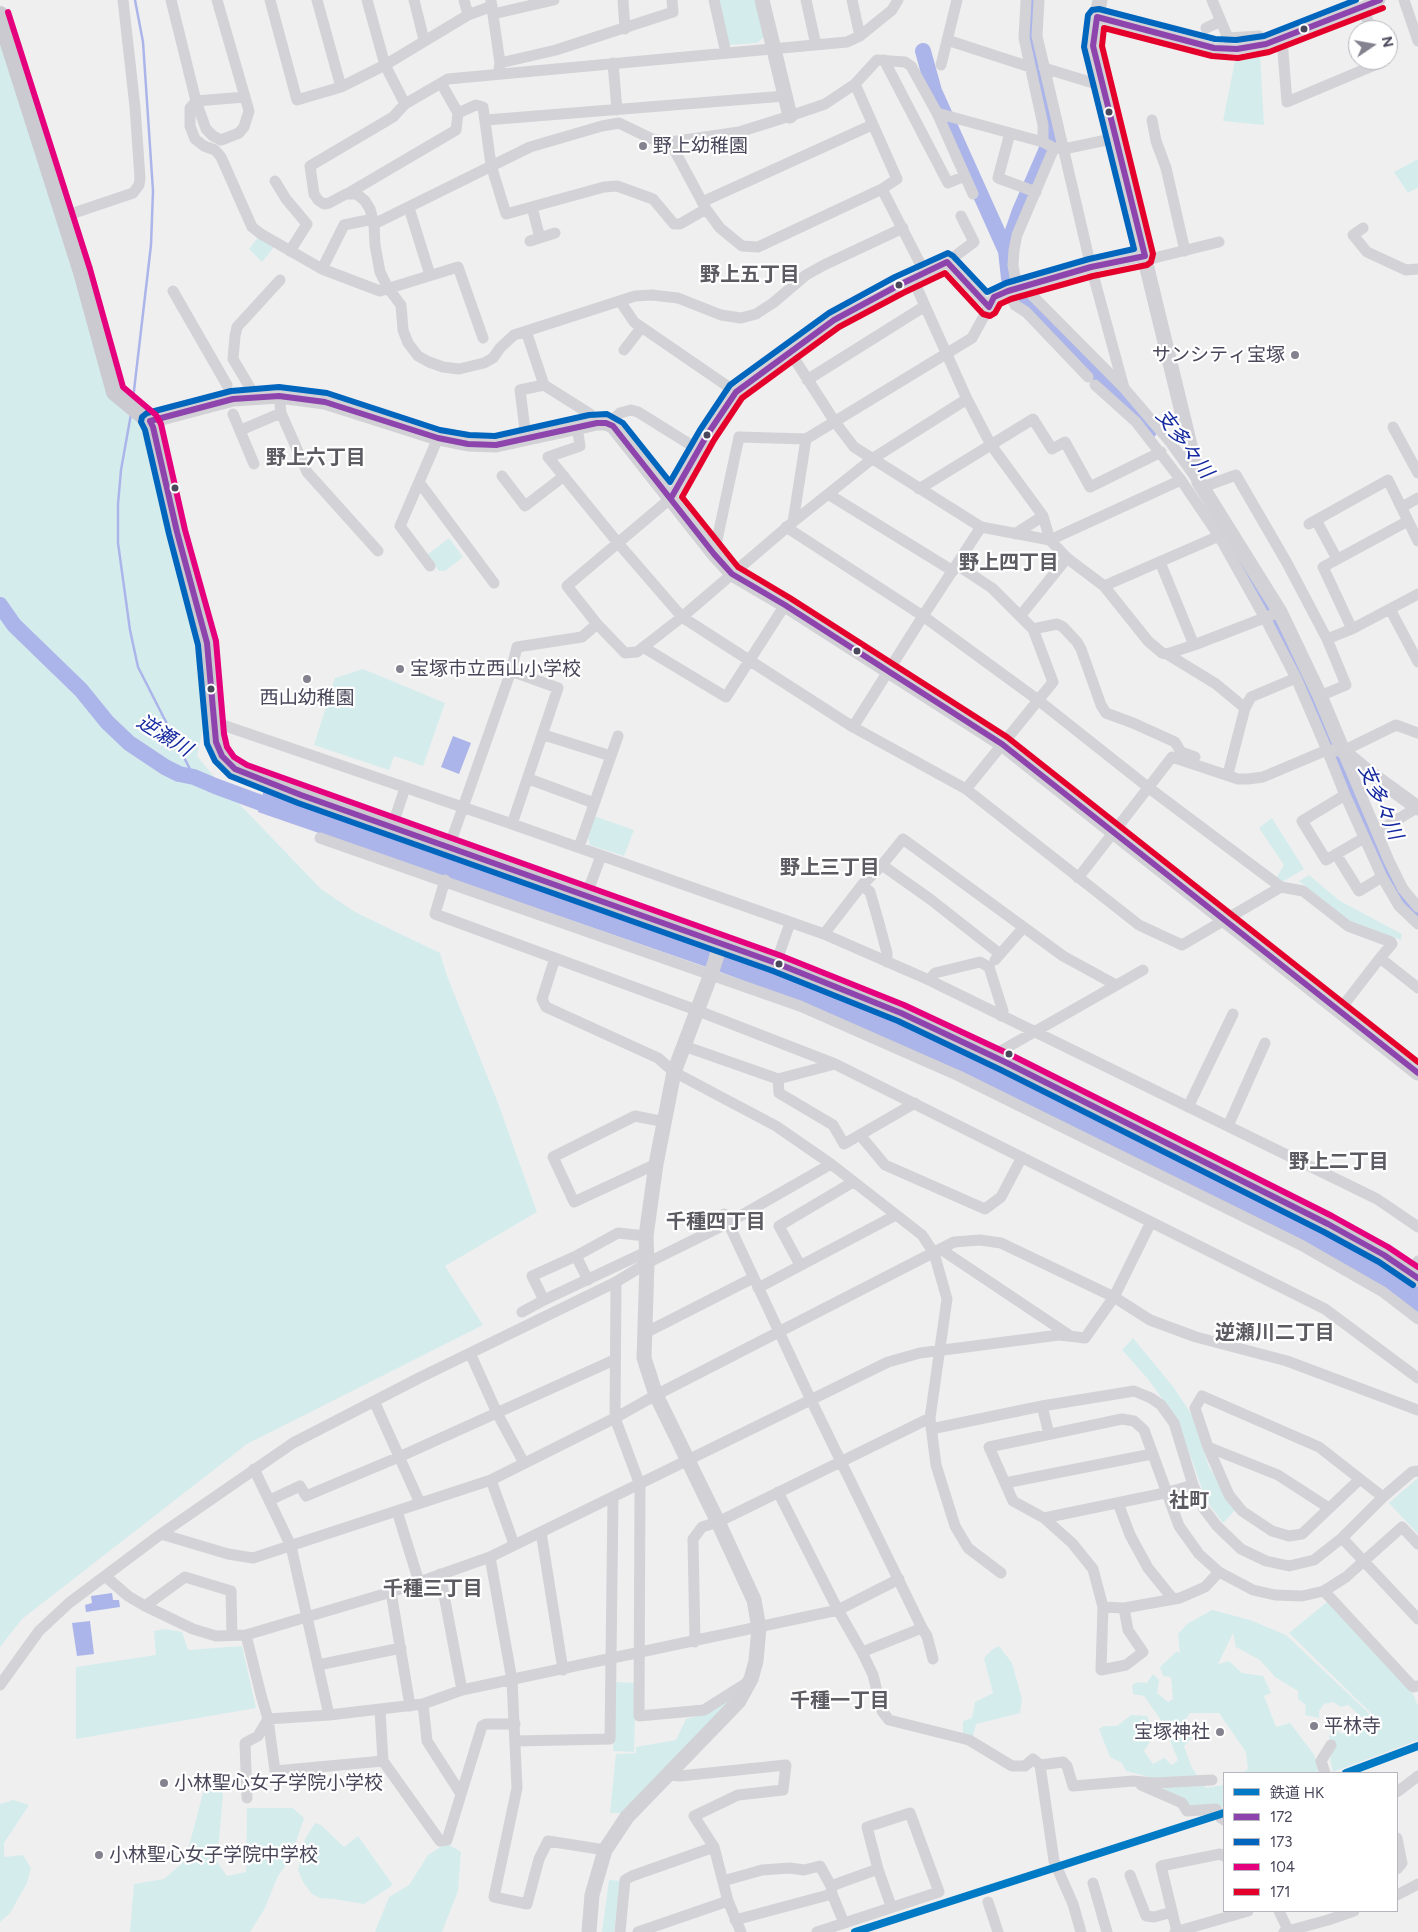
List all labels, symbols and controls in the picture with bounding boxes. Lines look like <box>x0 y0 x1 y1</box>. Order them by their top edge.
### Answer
north arrow <box>1348 20 1398 70</box>
unlabelled marker <box>1299 24 1309 34</box>
text: N <box>1378 35 1397 49</box>
unlabelled marker <box>1104 107 1114 117</box>
place label: 野上幼稚園 <box>653 135 748 157</box>
marker: 野上幼稚園 <box>637 140 649 152</box>
district label: 野上五丁目 <box>700 263 800 287</box>
unlabelled marker <box>894 280 904 290</box>
place label: サンシティ宝塚 <box>1152 344 1285 366</box>
marker: サンシティ宝塚 <box>1289 349 1301 361</box>
water label: 支多々川 <box>1150 405 1218 483</box>
unlabelled marker <box>702 430 712 440</box>
district label: 野上六丁目 <box>266 446 366 470</box>
unlabelled marker <box>170 483 180 493</box>
district label: 野上四丁目 <box>959 551 1059 575</box>
unlabelled marker <box>852 646 862 656</box>
place label: 宝塚市立西山小学校 <box>410 658 581 680</box>
marker: 宝塚市立西山小学校 <box>394 663 406 675</box>
marker: 西山幼稚園 <box>301 673 313 685</box>
unlabelled marker <box>206 684 216 694</box>
place label: 西山幼稚園 <box>260 687 354 709</box>
water label: 逆瀬川 <box>132 710 196 762</box>
water label: 支多々川 <box>1353 761 1407 843</box>
district label: 野上三丁目 <box>780 856 880 880</box>
unlabelled marker <box>774 959 784 969</box>
unlabelled marker <box>1004 1049 1014 1059</box>
district label: 野上二丁目 <box>1289 1150 1389 1174</box>
district label: 千種四丁目 <box>666 1210 766 1234</box>
district label: 逆瀬川二丁目 <box>1215 1321 1335 1345</box>
district label: 社町 <box>1169 1489 1209 1513</box>
district label: 千種三丁目 <box>383 1577 483 1601</box>
district label: 千種一丁目 <box>790 1689 890 1713</box>
place label: 平林寺 <box>1324 1715 1381 1737</box>
marker: 平林寺 <box>1308 1720 1320 1732</box>
place label: 宝塚神社 <box>1134 1721 1210 1743</box>
marker: 宝塚神社 <box>1214 1726 1226 1738</box>
place label: 小林聖心女子学院小学校 <box>174 1772 383 1794</box>
legend <box>1223 1772 1398 1912</box>
marker: 小林聖心女子学院小学校 <box>158 1777 170 1789</box>
text: 鉄道 HK <box>1270 1784 1324 1802</box>
text: 172 <box>1270 1808 1293 1826</box>
text: 173 <box>1270 1833 1292 1851</box>
place label: 小林聖心女子学院中学校 <box>109 1844 318 1866</box>
marker: 小林聖心女子学院中学校 <box>93 1849 105 1861</box>
text: 104 <box>1270 1858 1295 1876</box>
text: 171 <box>1270 1883 1290 1901</box>

